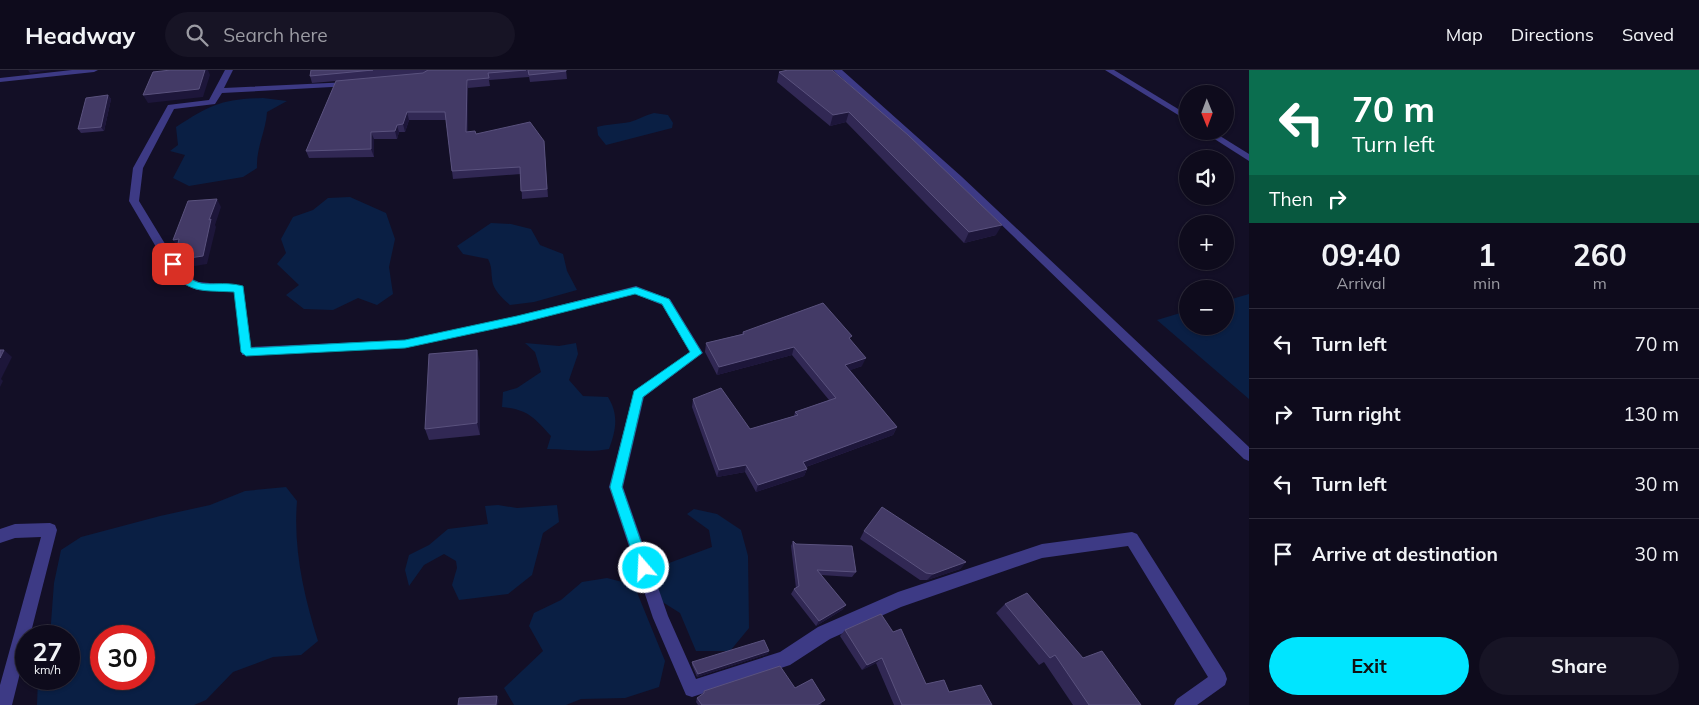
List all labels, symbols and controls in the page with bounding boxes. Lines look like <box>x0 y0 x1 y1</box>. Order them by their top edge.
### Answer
search box <box>165 12 515 57</box>
text: Headway <box>25 20 135 50</box>
icon: search <box>183 21 211 49</box>
text: Search here <box>223 23 328 47</box>
text: Map <box>1446 23 1483 46</box>
text: Directions <box>1511 23 1594 46</box>
text: Saved <box>1622 23 1674 46</box>
north arrow <box>1179 85 1234 140</box>
map controls <box>1179 85 1234 335</box>
text: 70 m <box>1352 87 1435 131</box>
icon: left <box>1269 90 1334 155</box>
text: Turn left <box>1352 130 1435 158</box>
button: sound <box>1179 150 1234 205</box>
icon: right <box>1323 185 1351 213</box>
text: Then <box>1269 187 1313 211</box>
button: + <box>1179 215 1234 270</box>
text: 09:40 <box>1321 236 1401 274</box>
text: 1 <box>1478 236 1496 274</box>
text: 260 <box>1573 236 1627 274</box>
pin <box>152 243 194 285</box>
icon: arrive <box>159 250 187 278</box>
text: Arrival <box>1337 273 1386 293</box>
text: min <box>1473 273 1500 293</box>
text: m <box>1593 273 1607 293</box>
button: − <box>1179 280 1234 335</box>
icon: left <box>1269 330 1297 358</box>
text: Turn left <box>1312 332 1387 356</box>
text: 70 m <box>1635 332 1679 356</box>
icon: right <box>1269 400 1297 428</box>
text: Turn right <box>1312 402 1401 426</box>
text: 130 m <box>1623 402 1679 426</box>
icon: left <box>1269 470 1297 498</box>
text: Turn left <box>1312 472 1387 496</box>
text: 30 m <box>1635 472 1679 496</box>
icon: arrive <box>1269 540 1297 568</box>
position arrow <box>617 541 669 593</box>
text: Arrive at destination <box>1312 542 1498 566</box>
text: 30 m <box>1635 542 1679 566</box>
speed limit sign: 30 <box>90 625 155 690</box>
text: 27 <box>32 636 63 667</box>
button: Exit <box>1269 637 1469 695</box>
button: Share <box>1479 637 1679 695</box>
text: km/h <box>34 662 61 677</box>

